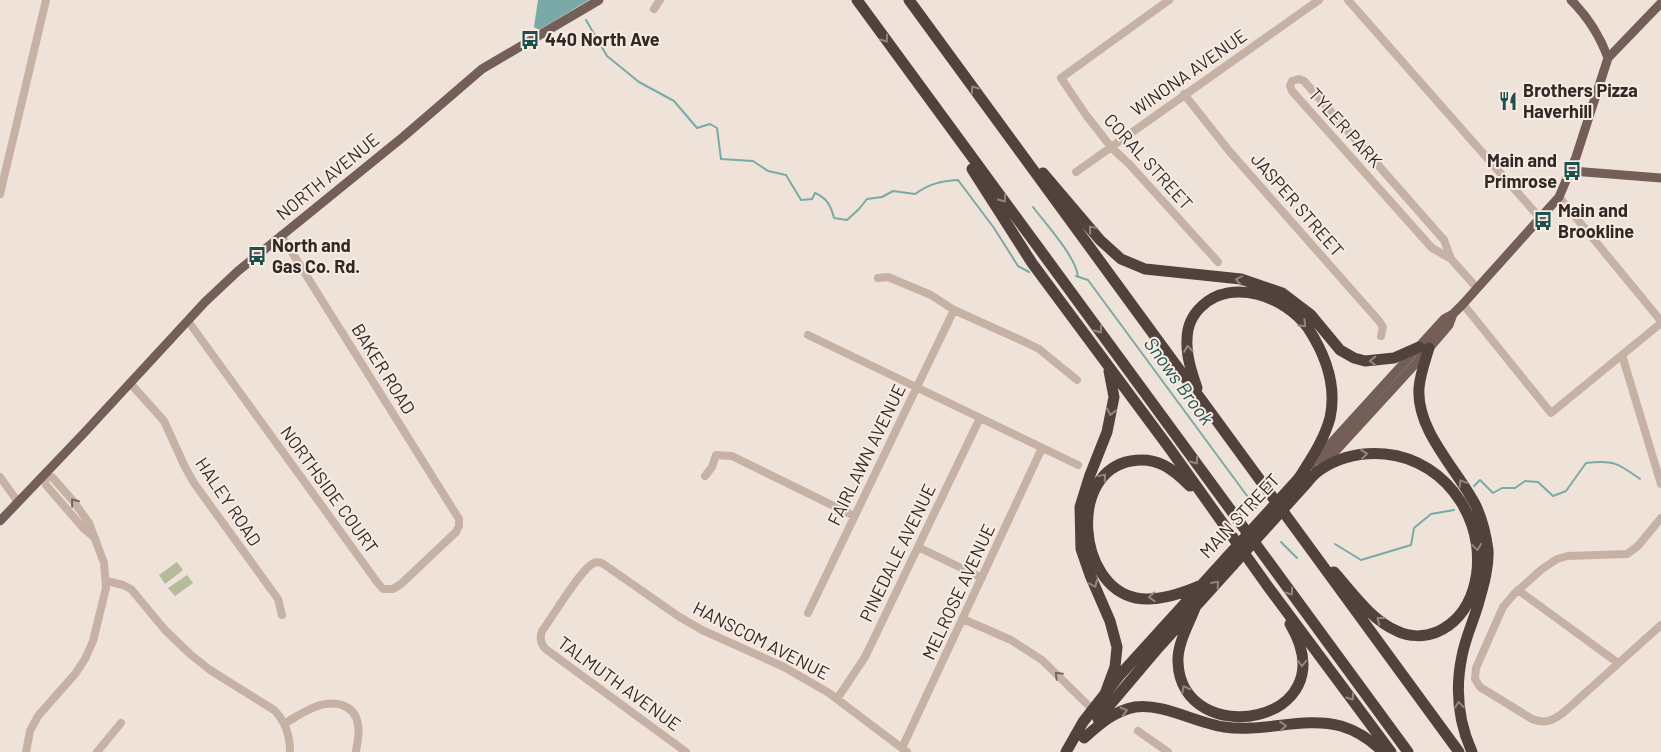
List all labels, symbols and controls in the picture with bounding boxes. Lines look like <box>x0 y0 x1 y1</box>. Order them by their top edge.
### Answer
street label: WINONA AVENUE <box>1126 24 1251 120</box>
place label: 440 North Ave <box>545 28 660 50</box>
bus stop icon: 440 North Ave <box>519 29 541 51</box>
one-way arrow <box>880 33 888 42</box>
place label: Brothers Pizza Haverhill <box>1523 79 1638 122</box>
street label: TYLER PARK <box>1304 83 1387 172</box>
one-way arrow <box>971 85 980 95</box>
restaurant icon: Brothers Pizza Haverhill <box>1497 90 1519 112</box>
street label: CORAL STREET <box>1100 109 1198 214</box>
street label: NORTH AVENUE <box>271 128 383 224</box>
street label: JASPER STREET <box>1247 148 1349 261</box>
place label: Main and Primrose <box>1484 149 1557 192</box>
bus stop icon: Main and Primrose <box>1561 160 1583 182</box>
one-way arrow <box>997 193 1005 202</box>
place label: Main and Brookline <box>1558 199 1634 242</box>
bus stop icon: Main and Brookline <box>1532 210 1554 232</box>
one-way arrow <box>1088 226 1097 235</box>
place label: North and Gas Co. Rd. <box>272 234 360 277</box>
bus stop icon: North and Gas Co. Rd. <box>246 245 268 267</box>
one-way arrow <box>1234 275 1243 286</box>
one-way arrow <box>1297 318 1306 327</box>
street label: BAKER ROAD <box>347 319 420 418</box>
one-way arrow <box>1093 324 1101 333</box>
water label: Snows Brook <box>1140 332 1219 430</box>
one-way arrow <box>1182 345 1193 353</box>
one-way arrow <box>1369 355 1377 366</box>
street label: FAIRLAWN AVENUE <box>822 380 910 529</box>
one-way arrow <box>1107 407 1117 416</box>
street label: NORTHSIDE COURT <box>276 421 383 557</box>
one-way arrow <box>1360 449 1368 460</box>
street label: HALEY ROAD <box>191 453 266 550</box>
one-way arrow <box>1189 455 1198 465</box>
street label: MAIN STREET <box>1195 468 1284 562</box>
one-way arrow <box>1097 473 1106 482</box>
one-way arrow <box>1458 479 1468 488</box>
street label: PINEDALE AVENUE <box>854 480 940 625</box>
one-way arrow <box>71 499 79 508</box>
street label: MELROSE AVENUE <box>917 520 999 663</box>
one-way arrow <box>1471 543 1482 551</box>
one-way arrow <box>1088 579 1099 588</box>
one-way arrow <box>1210 581 1219 590</box>
one-way arrow <box>1285 586 1293 595</box>
one-way arrow <box>1148 592 1156 603</box>
street label: HANSCOM AVENUE <box>690 596 833 684</box>
one-way arrow <box>1376 617 1386 626</box>
street label: TALMUTH AVENUE <box>554 631 685 735</box>
one-way arrow <box>1297 660 1307 667</box>
one-way arrow <box>1055 672 1064 681</box>
one-way arrow <box>1181 685 1191 694</box>
one-way arrow <box>1345 691 1354 701</box>
one-way arrow <box>1454 701 1465 709</box>
one-way arrow <box>1119 706 1127 716</box>
one-way arrow <box>1279 720 1287 731</box>

